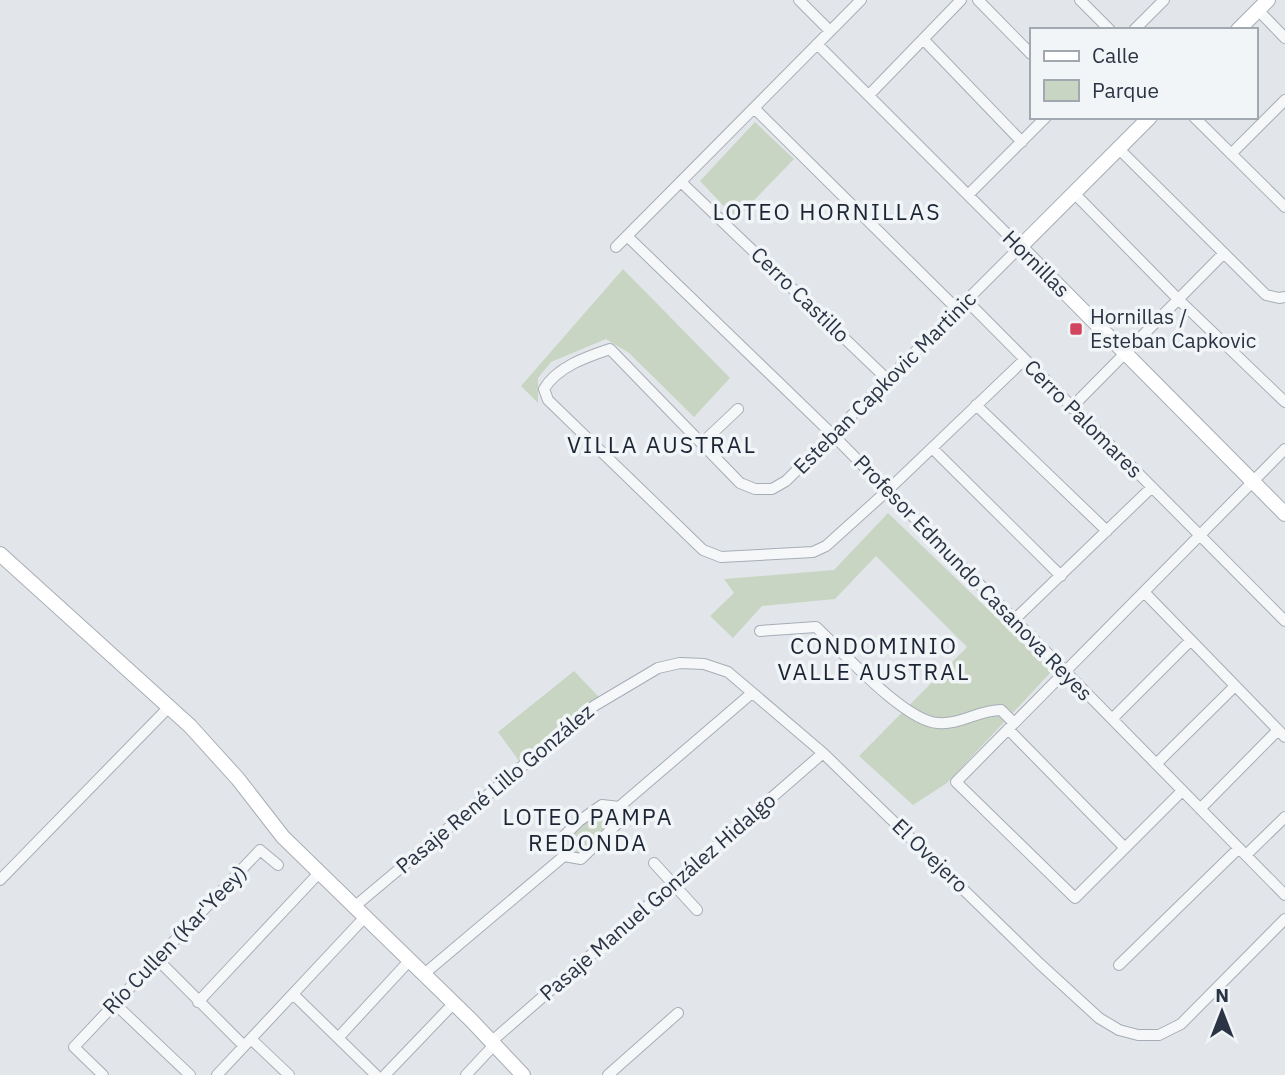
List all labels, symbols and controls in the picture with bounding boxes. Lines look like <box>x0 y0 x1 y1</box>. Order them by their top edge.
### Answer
legend <box>1030 28 1257 119</box>
text: Calle <box>1092 41 1139 69</box>
text: Parque <box>1092 76 1159 104</box>
district label: LOTEO HORNILLAS <box>712 196 942 226</box>
street label: Hornillas <box>997 224 1076 303</box>
street label: Cerro Castillo <box>745 240 856 348</box>
street label: Esteban Capkovic Martinic <box>787 285 982 480</box>
place label: Hornillas / Esteban Capkovic <box>1090 302 1256 354</box>
marker: Hornillas / Esteban Capkovic <box>1068 321 1084 337</box>
street label: Cerro Palomares <box>1018 353 1149 484</box>
district label: VILLA AUSTRAL <box>567 429 757 459</box>
street label: Profesor Edmundo Casanova Reyes <box>848 448 1099 706</box>
district label: CONDOMINIO VALLE AUSTRAL <box>778 630 970 686</box>
street label: Pasaje René Lillo González <box>390 697 599 879</box>
street label: Pasaje Manuel González Hidalgo <box>533 786 781 1007</box>
district label: LOTEO PAMPA REDONDA <box>503 801 673 857</box>
street label: El Ovejero <box>887 812 975 899</box>
street label: Río Cullen (Kar'Yeey) <box>96 859 253 1020</box>
north arrow <box>1187 977 1257 1047</box>
text: N <box>1215 983 1229 1007</box>

